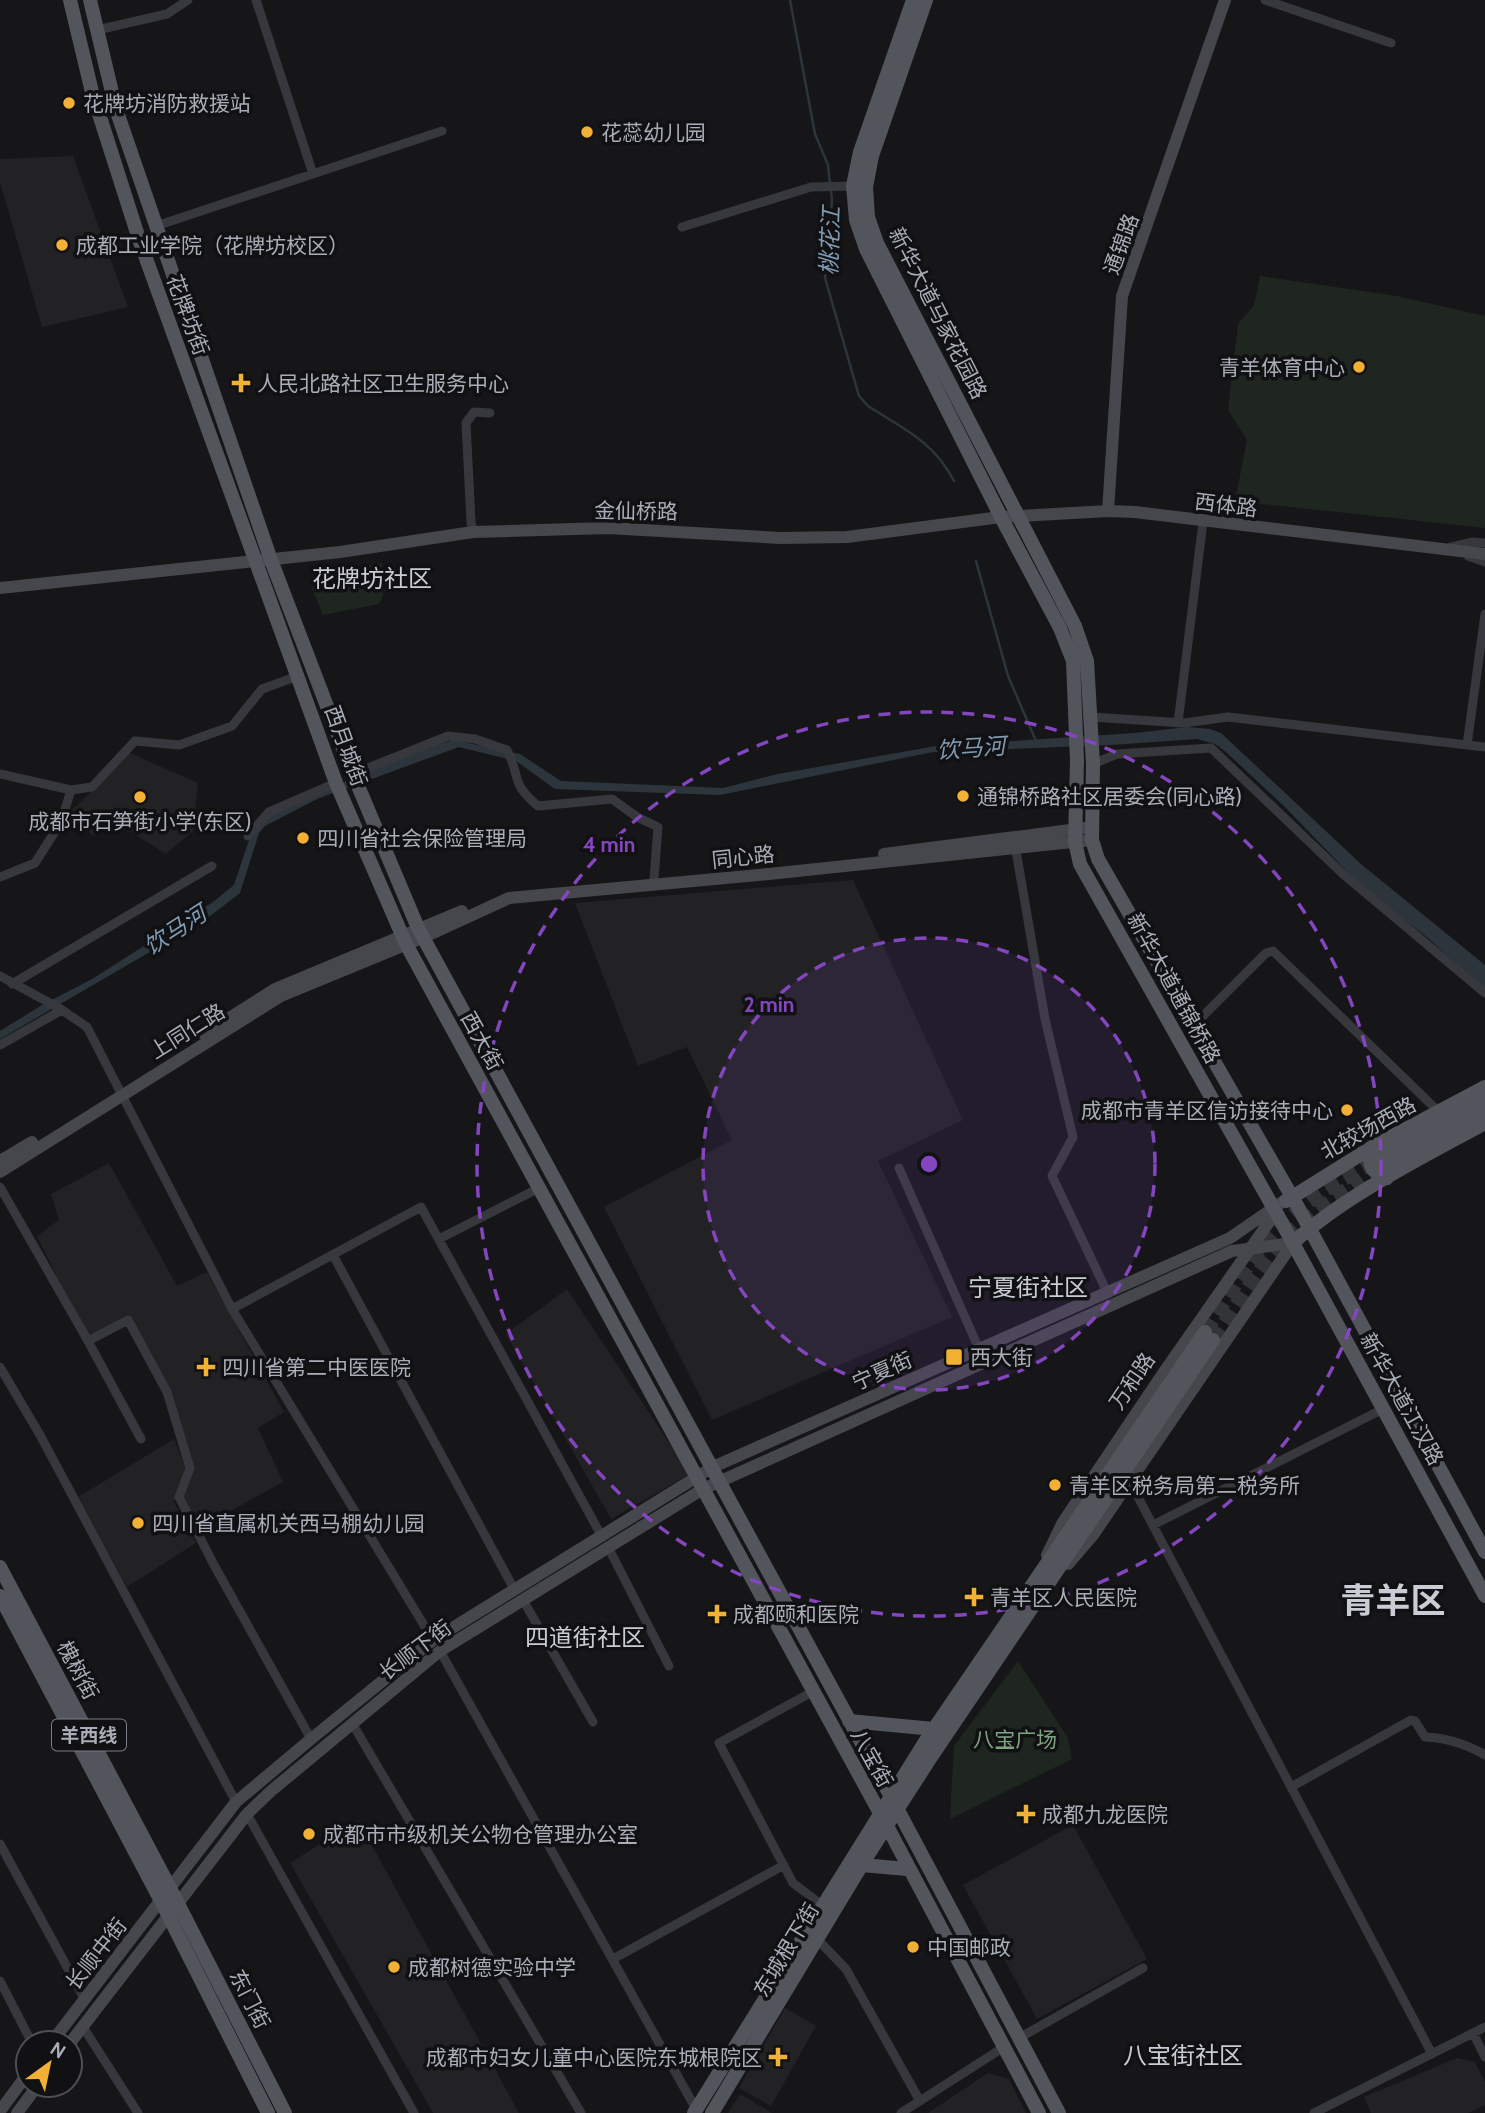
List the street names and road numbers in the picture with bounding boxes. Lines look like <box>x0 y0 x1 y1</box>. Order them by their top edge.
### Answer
street label: 通锦路 <box>1098 210 1144 278</box>
street label: 新华大道马家花园路 <box>884 223 992 403</box>
street label: 花牌坊街 <box>162 271 214 359</box>
street label: 西体路 <box>1193 489 1259 521</box>
street label: 金仙桥路 <box>594 498 678 524</box>
street label: 西月城街 <box>320 702 372 790</box>
street label: 同心路 <box>710 841 776 873</box>
street label: 新华大道通锦桥路 <box>1122 908 1226 1068</box>
street label: 上同仁路 <box>145 998 229 1064</box>
street label: 西大街 <box>456 1007 508 1075</box>
street label: 北较场西路 <box>1316 1092 1420 1164</box>
street label: 新华大道江汉路 <box>1355 1329 1449 1469</box>
street label: 宁夏街 <box>848 1347 916 1395</box>
street label: 万和路 <box>1104 1348 1160 1414</box>
street label: 长顺下街 <box>374 1615 456 1685</box>
street label: 槐树街 <box>52 1636 104 1704</box>
road number: 羊西线 <box>52 1720 126 1750</box>
street label: 八宝街 <box>846 1724 898 1792</box>
street label: 东城根下街 <box>748 1899 824 2001</box>
street label: 长顺中街 <box>60 1913 132 1995</box>
street label: 东门街 <box>225 1965 275 2033</box>

